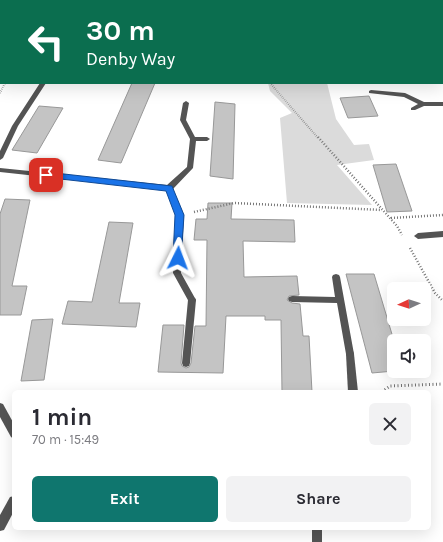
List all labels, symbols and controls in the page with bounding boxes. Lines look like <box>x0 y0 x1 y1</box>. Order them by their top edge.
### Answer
text: 30 m <box>86 14 155 47</box>
icon: left <box>20 16 72 68</box>
text: Denby Way <box>86 48 175 70</box>
pin <box>29 158 63 192</box>
icon: arrive <box>35 164 57 186</box>
position arrow <box>157 237 199 279</box>
north arrow <box>387 282 431 326</box>
map controls <box>387 282 431 378</box>
button: sound <box>387 334 431 378</box>
text: 1 min <box>32 403 92 431</box>
button: close <box>369 403 411 445</box>
text: 70 m · 15:49 <box>32 432 99 447</box>
button: Exit <box>32 476 218 522</box>
button: Share <box>226 476 411 522</box>

